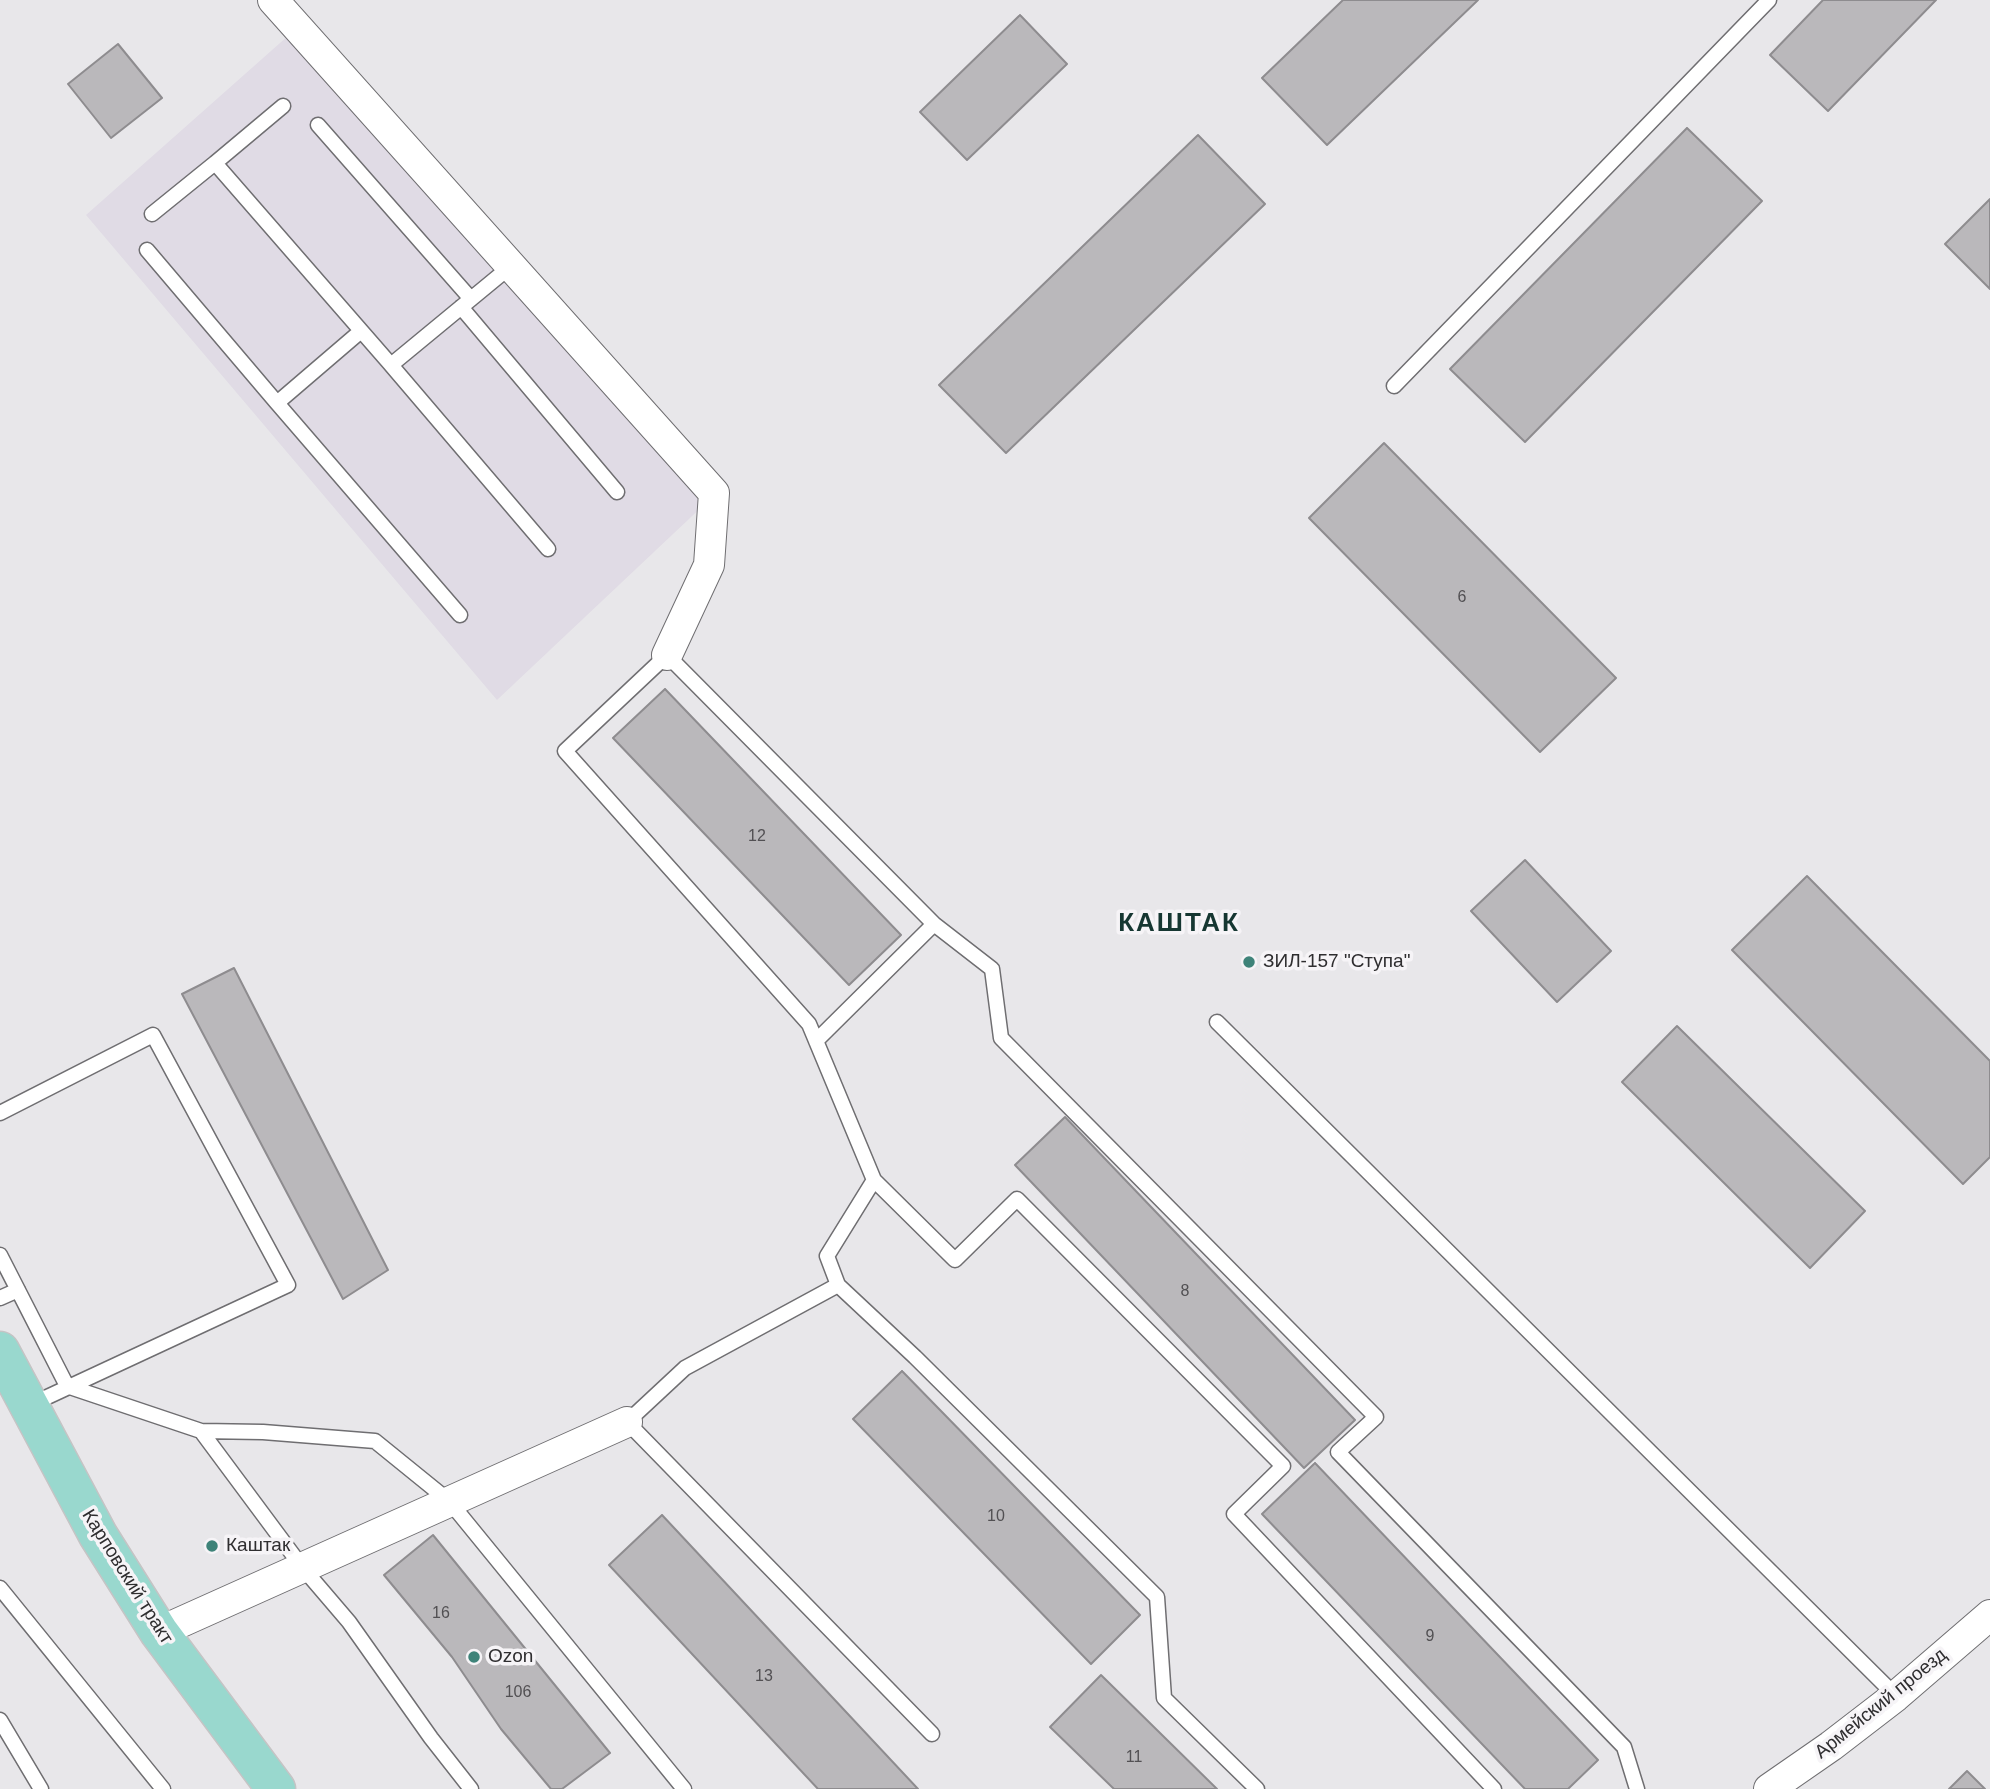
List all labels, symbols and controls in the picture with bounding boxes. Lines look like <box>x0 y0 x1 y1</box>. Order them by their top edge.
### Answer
house number: 6 <box>1458 588 1466 608</box>
house number: 12 <box>748 827 766 847</box>
district label: КАШТАК <box>1119 908 1239 940</box>
place label: ЗИЛ-157 "Ступа" <box>1263 951 1410 973</box>
marker: ЗИЛ-157 "Ступа" <box>1241 954 1257 970</box>
house number: 8 <box>1181 1282 1189 1302</box>
street label: Карповский тракт <box>76 1506 178 1648</box>
house number: 10 <box>987 1507 1005 1527</box>
place label: Каштак <box>226 1535 290 1557</box>
marker: Каштак <box>204 1538 220 1554</box>
house number: 16 <box>432 1604 450 1624</box>
house number: 9 <box>1426 1627 1434 1647</box>
street label: Армейский проезд <box>1811 1644 1951 1764</box>
place label: Ozon <box>488 1646 533 1668</box>
marker: Ozon <box>466 1649 482 1665</box>
house number: 13 <box>755 1667 773 1687</box>
house number: 106 <box>505 1683 531 1703</box>
house number: 11 <box>1126 1748 1142 1768</box>

